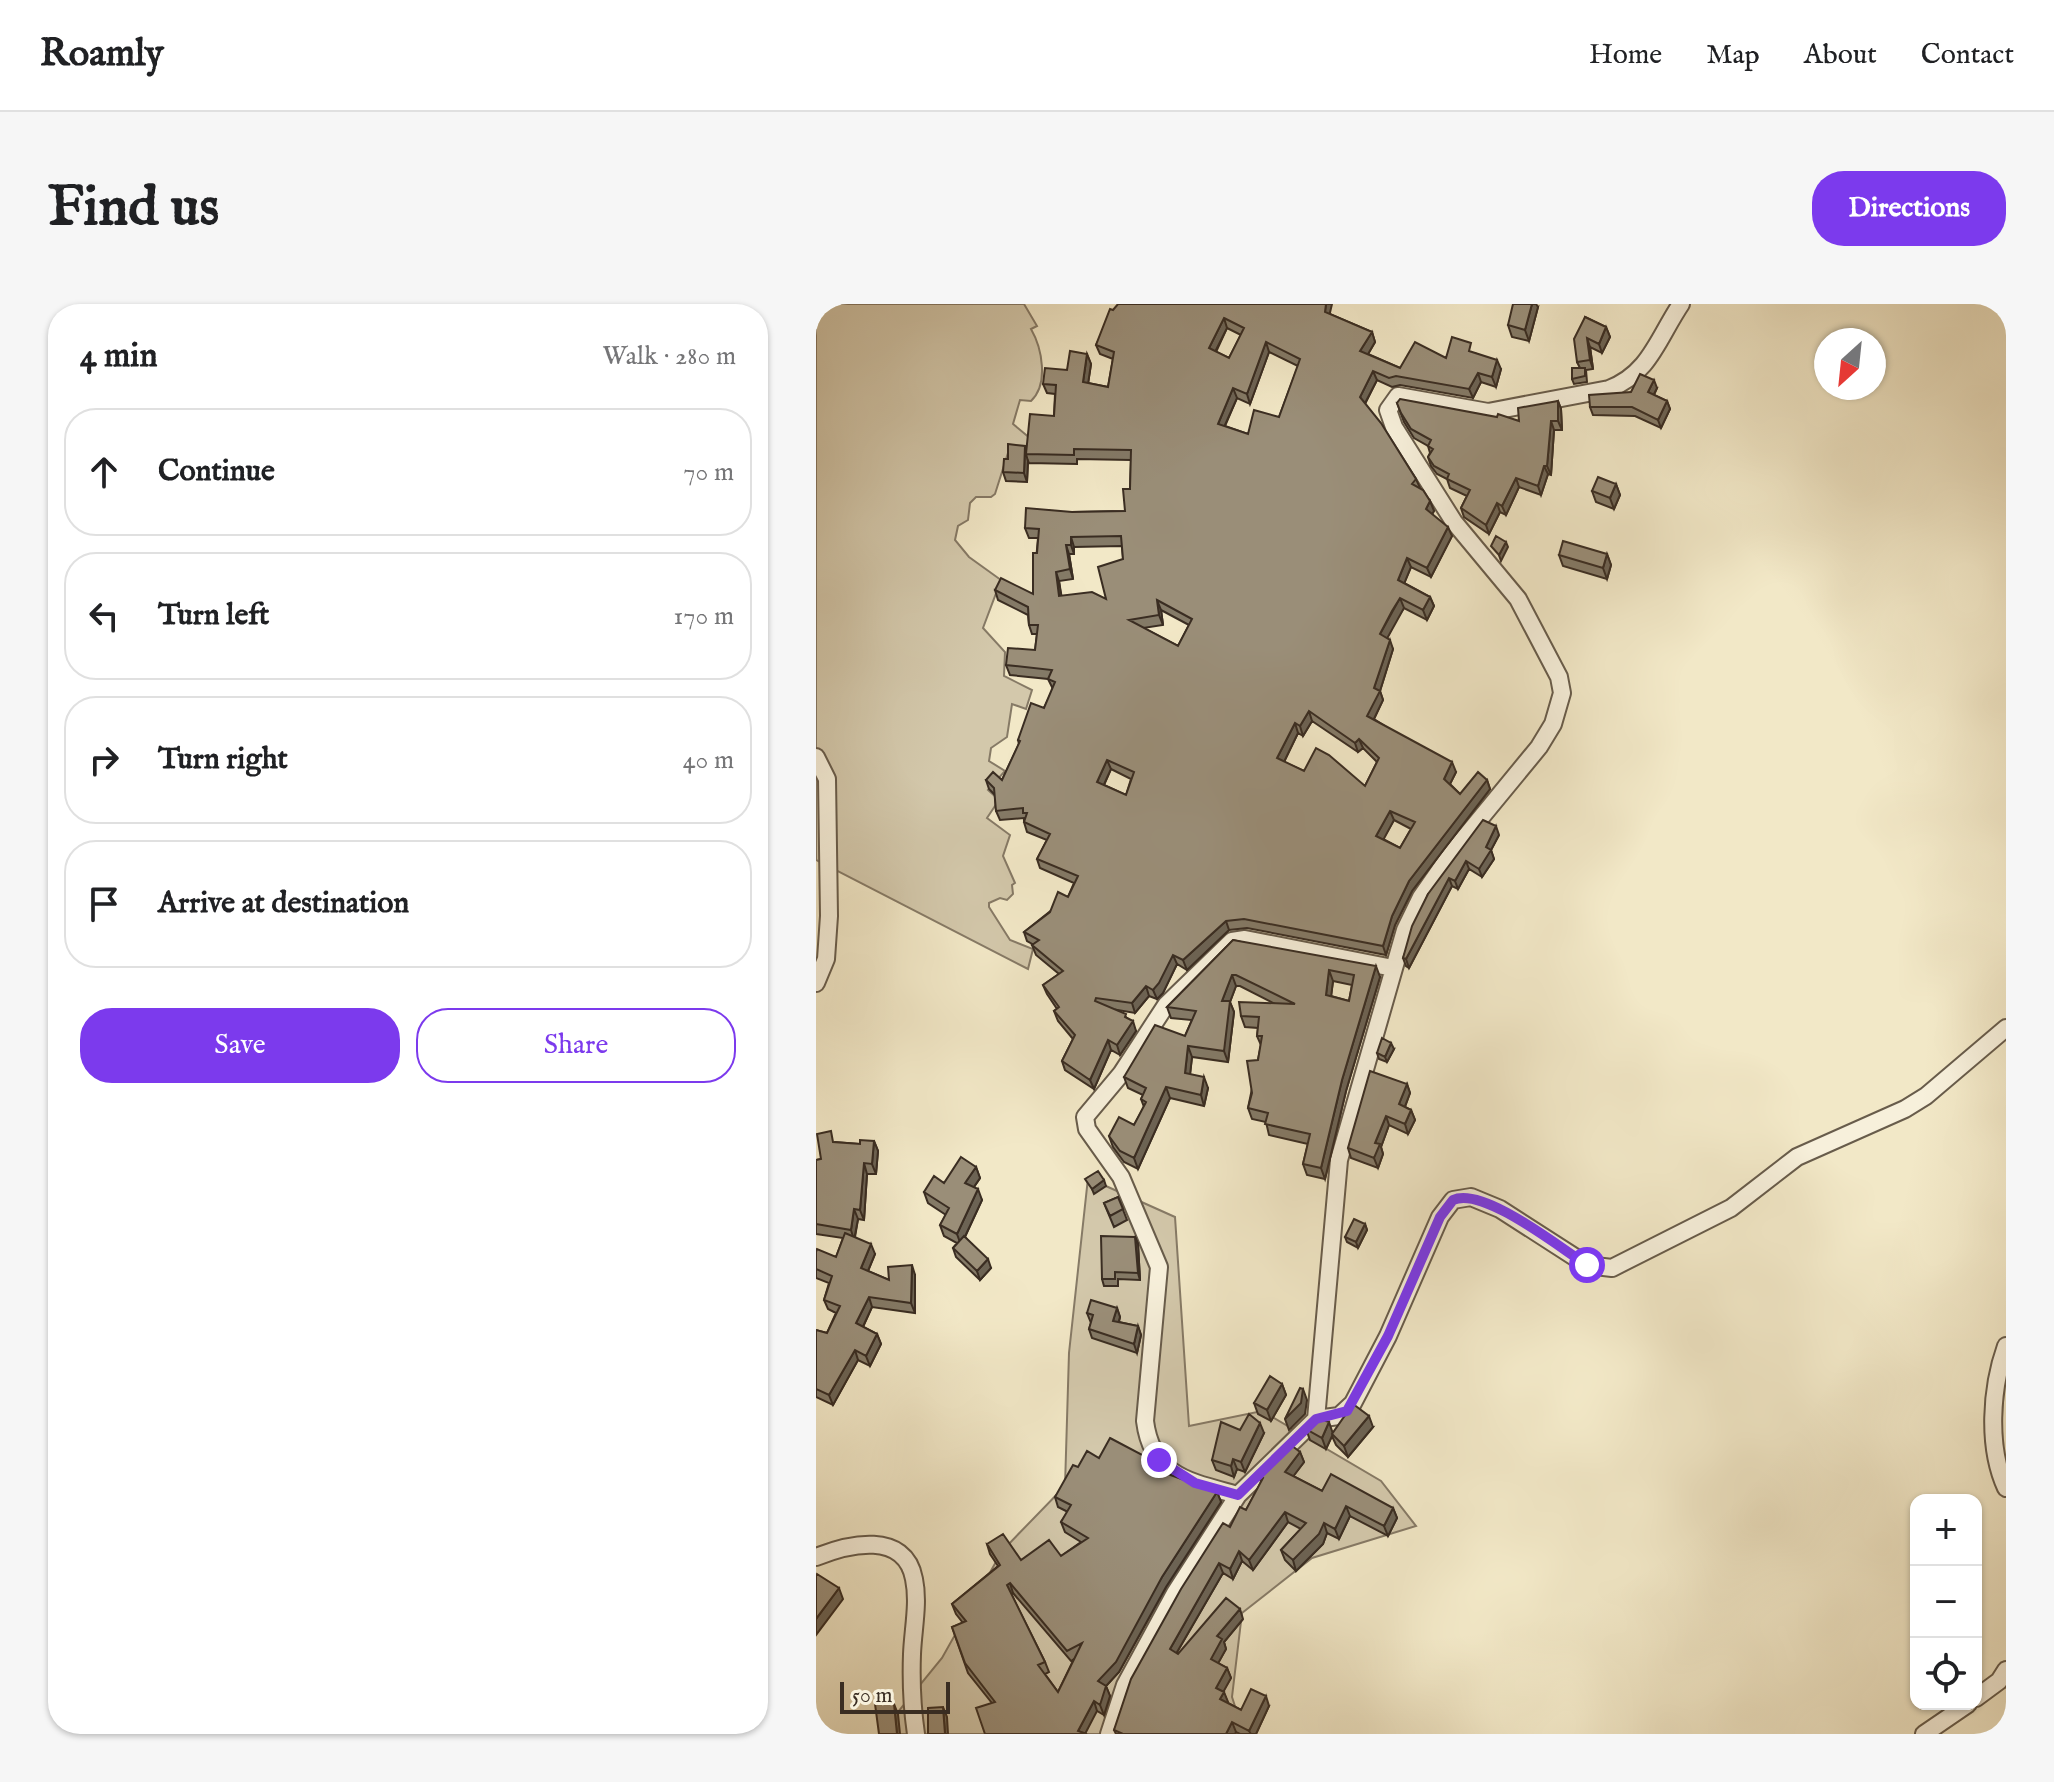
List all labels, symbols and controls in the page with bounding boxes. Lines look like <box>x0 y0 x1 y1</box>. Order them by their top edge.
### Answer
text: Roamly <box>40 31 164 79</box>
text: Home <box>1589 38 1662 73</box>
text: Map <box>1706 38 1760 73</box>
text: About <box>1804 38 1877 73</box>
text: Contact <box>1921 38 2014 73</box>
button: Directions <box>1812 171 2006 246</box>
text: Find us <box>48 173 219 244</box>
north arrow <box>1814 328 1886 400</box>
text: 4 min <box>80 335 158 378</box>
text: Walk · 280 m <box>603 340 736 373</box>
icon: ahead <box>82 450 126 494</box>
text: Continue <box>158 453 275 491</box>
text: 70 m <box>683 456 734 489</box>
icon: left <box>82 594 126 638</box>
text: Turn left <box>158 597 269 635</box>
text: 170 m <box>674 600 734 633</box>
icon: right <box>82 738 126 782</box>
text: Turn right <box>158 741 288 779</box>
text: 40 m <box>683 744 734 777</box>
icon: arrive <box>82 882 126 926</box>
text: Arrive at destination <box>158 885 409 923</box>
button: Save <box>80 1008 400 1083</box>
button: Share <box>416 1008 736 1083</box>
route start <box>1569 1247 1605 1283</box>
route end <box>1141 1442 1177 1478</box>
map controls <box>1910 1494 1982 1710</box>
button: + <box>1910 1494 1982 1566</box>
button: − <box>1910 1566 1982 1638</box>
button: locate <box>1910 1638 1982 1710</box>
scale bar <box>840 1678 950 1714</box>
text: 50 m <box>852 1682 893 1710</box>

